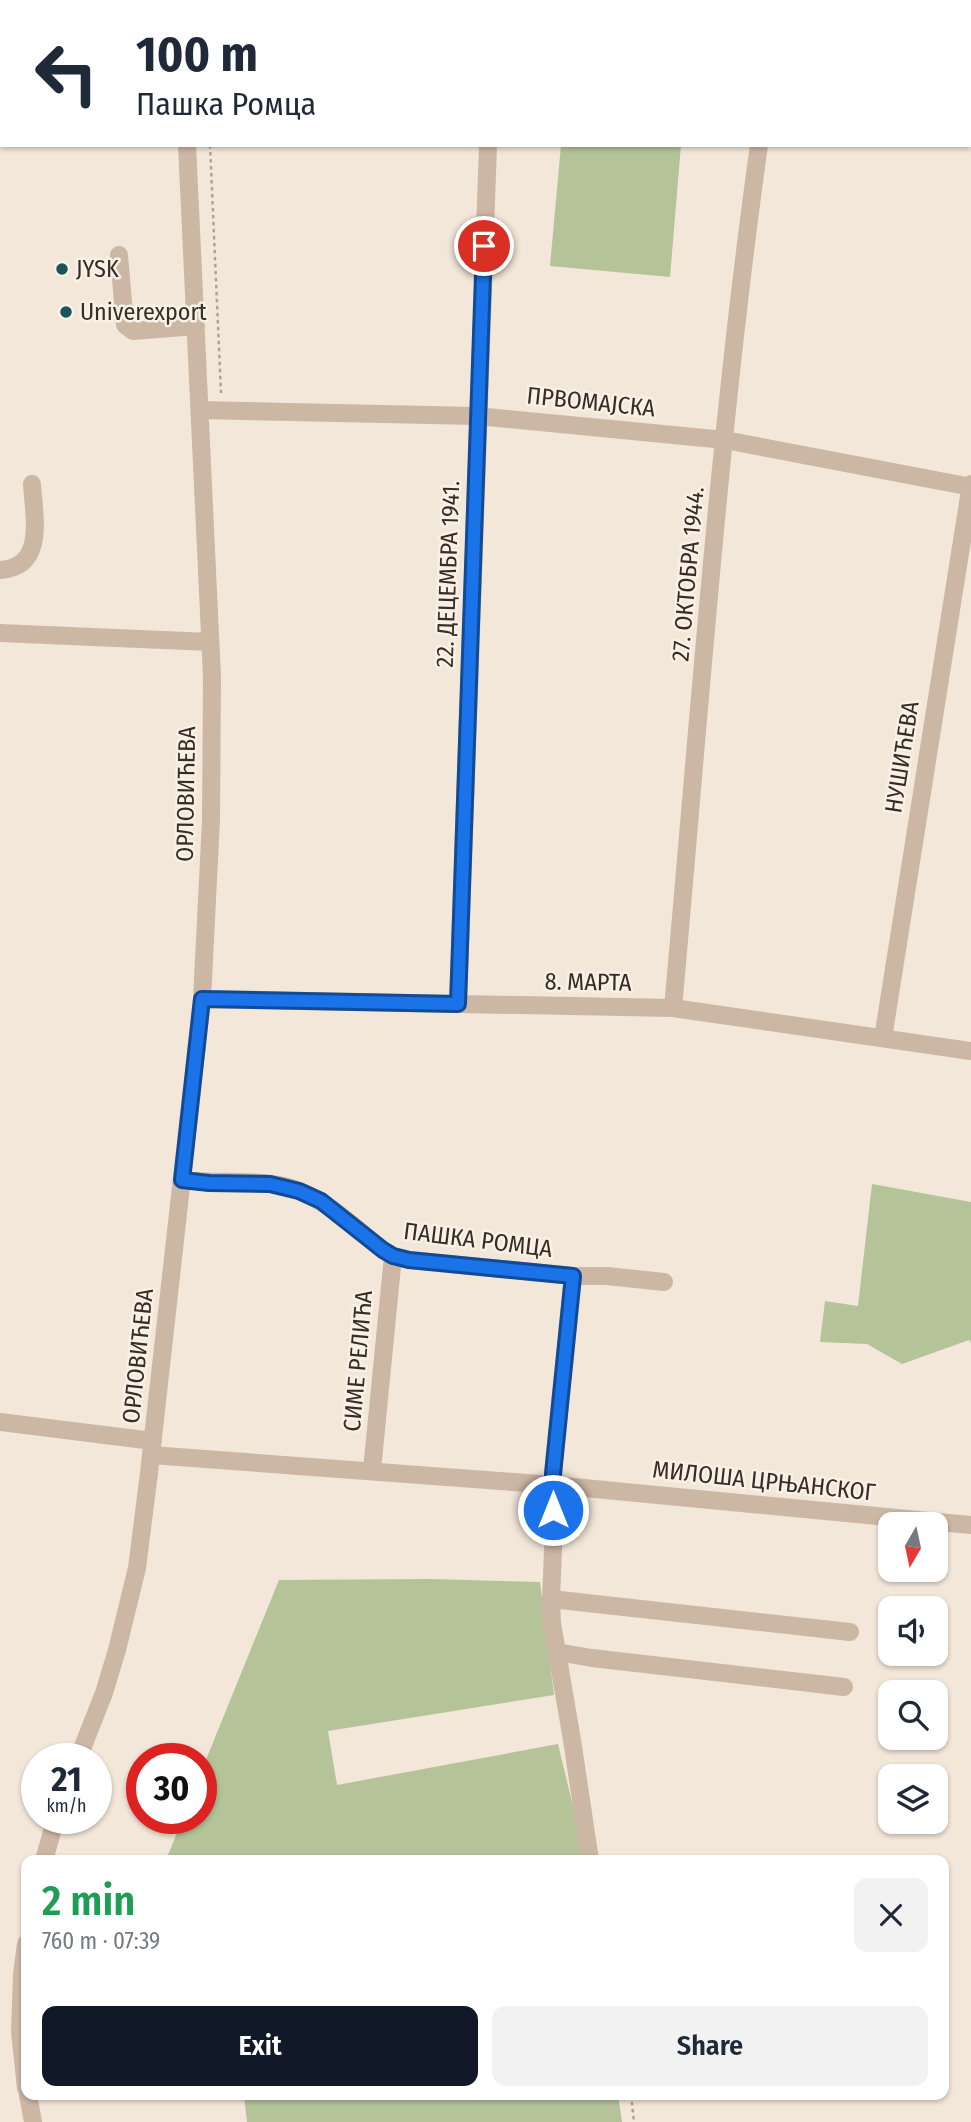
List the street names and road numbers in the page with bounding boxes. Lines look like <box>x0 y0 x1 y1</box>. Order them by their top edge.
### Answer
street label: ПРВОМАЈСКА <box>525 381 657 423</box>
street label: 22. ДЕЦЕМБРА 1941. <box>431 480 465 668</box>
street label: 27. ОКТОБРА 1944. <box>666 485 710 663</box>
street label: НУШИЋЕВА <box>879 699 925 815</box>
street label: ОРЛОВИЋЕВА <box>171 726 201 862</box>
street label: 8. МАРТА <box>544 967 632 997</box>
street label: ПАШКА РОМЦА <box>402 1217 554 1263</box>
street label: ОРЛОВИЋЕВА <box>117 1287 159 1425</box>
street label: СИМЕ РЕЛИЋА <box>338 1289 378 1433</box>
street label: МИЛОША ЦРЊАНСКОГ <box>651 1455 877 1507</box>

